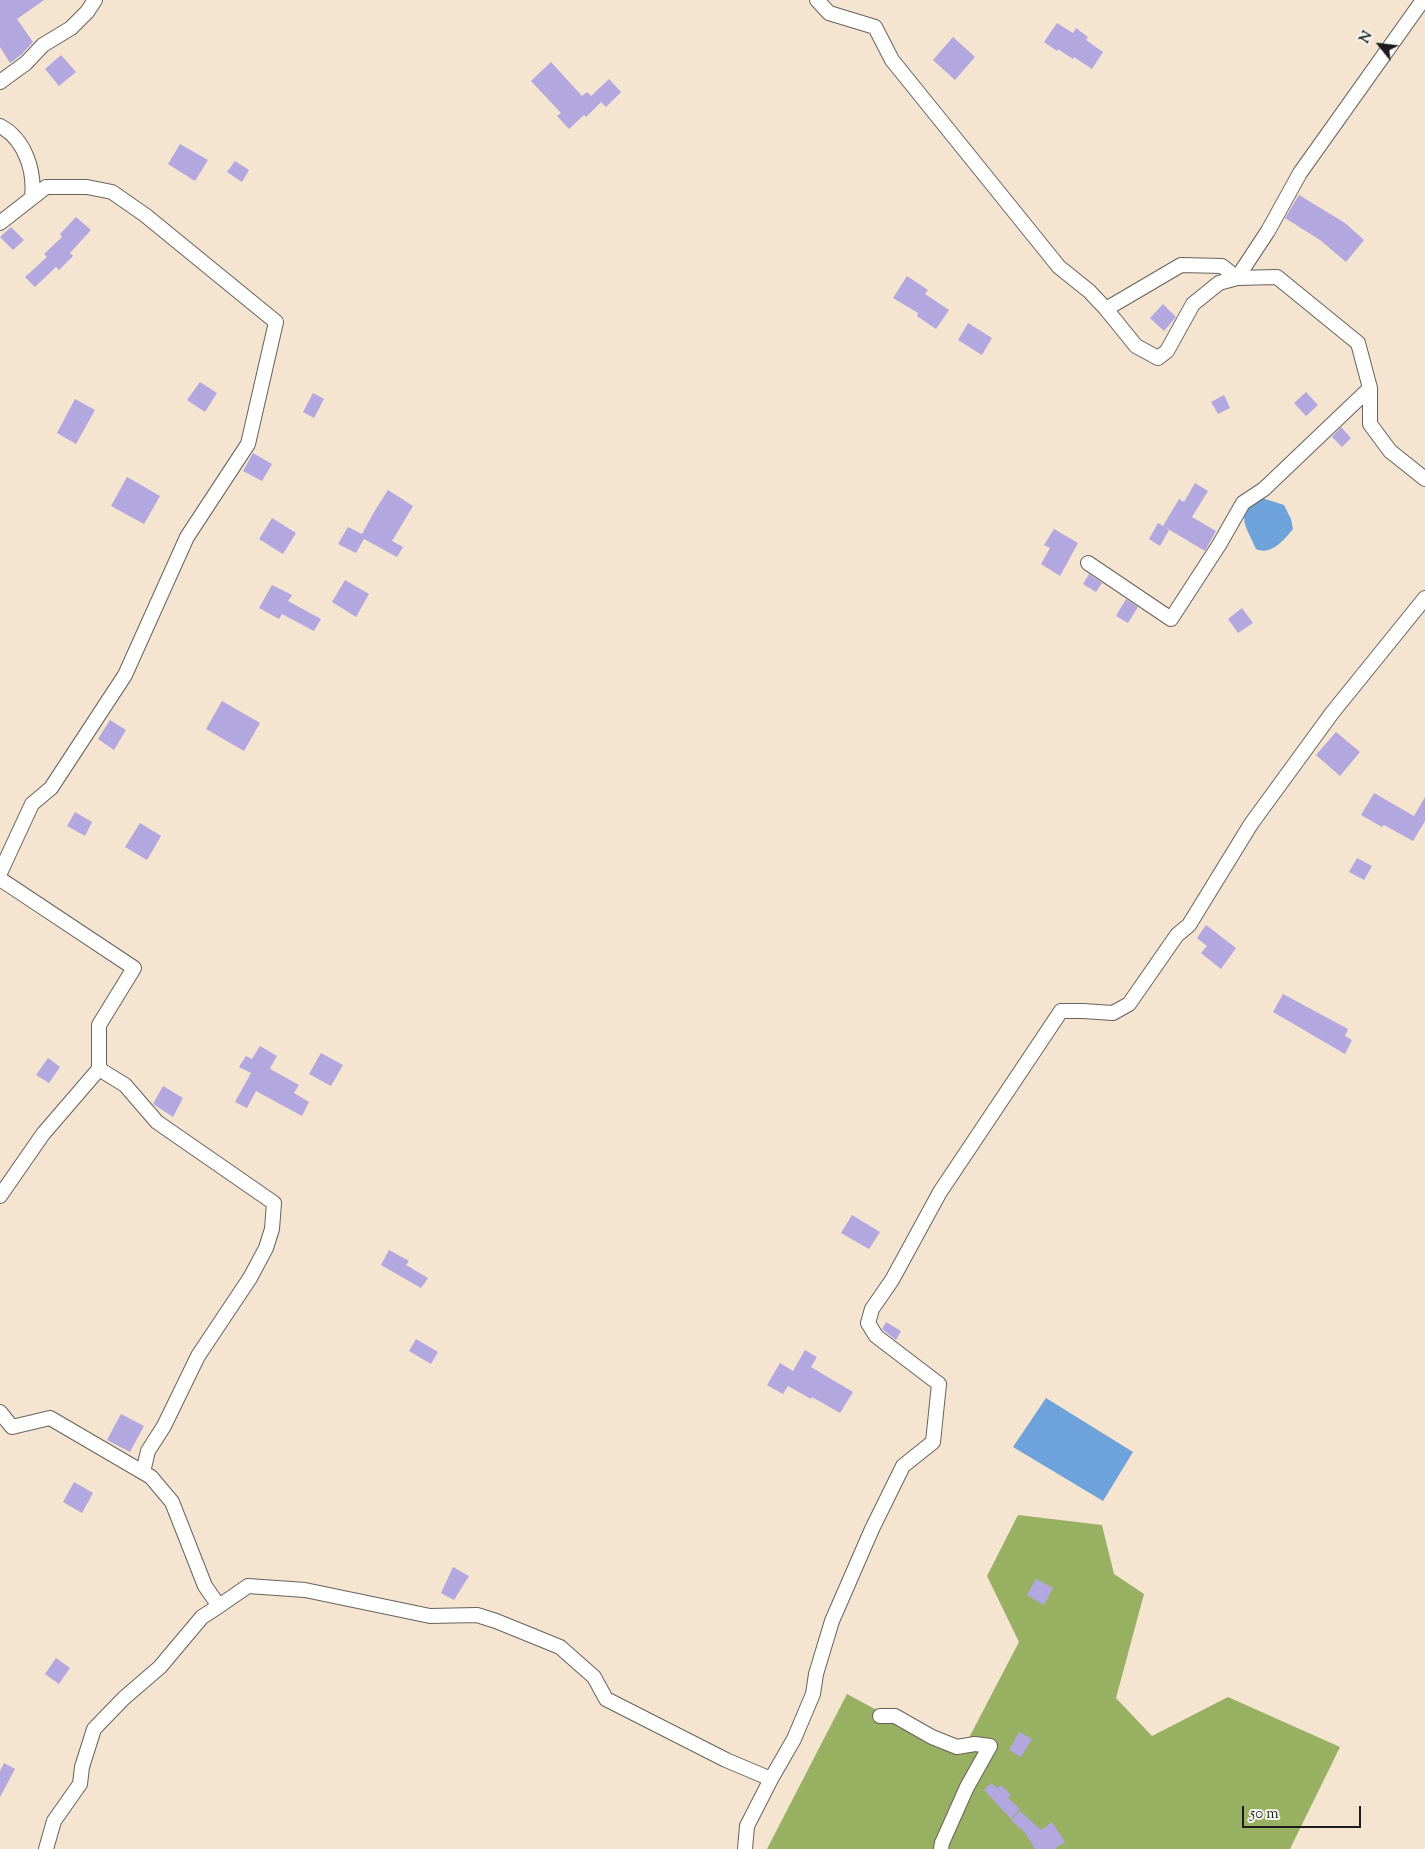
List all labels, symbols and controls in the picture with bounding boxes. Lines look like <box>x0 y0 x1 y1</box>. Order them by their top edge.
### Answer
north arrow <box>1355 20 1405 70</box>
text: N <box>1355 28 1378 47</box>
scale bar <box>1245 1796 1364 1828</box>
text: 50 m <box>1250 1804 1279 1825</box>

